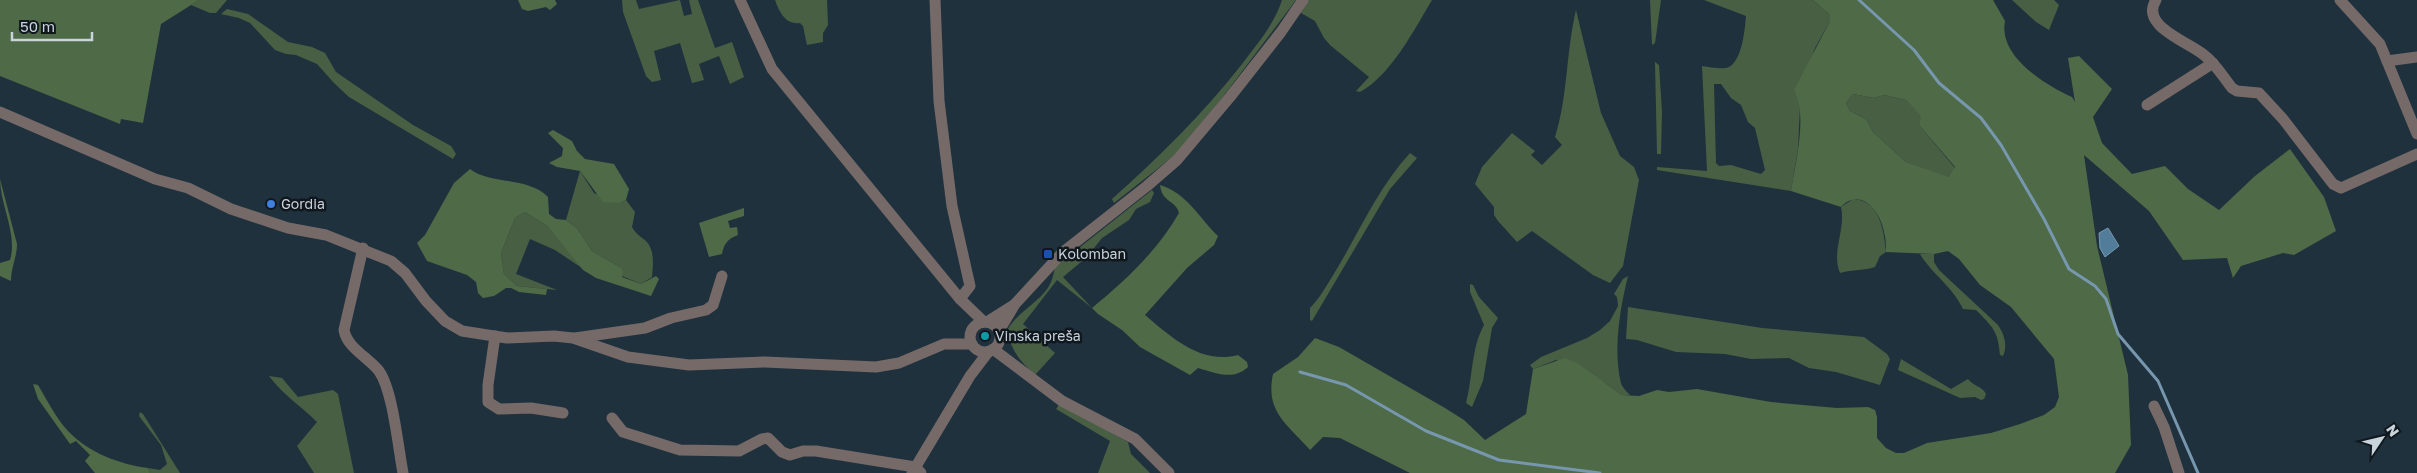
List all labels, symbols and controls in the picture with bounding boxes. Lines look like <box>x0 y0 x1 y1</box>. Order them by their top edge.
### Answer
scale bar <box>12 10 92 42</box>
text: 50 m <box>20 17 55 35</box>
place label: Gordia <box>281 195 325 212</box>
marker: Gordia <box>265 198 277 210</box>
place label: Kolomban <box>1058 245 1126 262</box>
marker: Kolomban <box>1042 248 1054 260</box>
place label: Vinska preša <box>995 327 1081 344</box>
marker: Vinska preša <box>979 330 991 342</box>
north arrow <box>2357 413 2407 463</box>
text: N <box>2383 421 2403 439</box>

